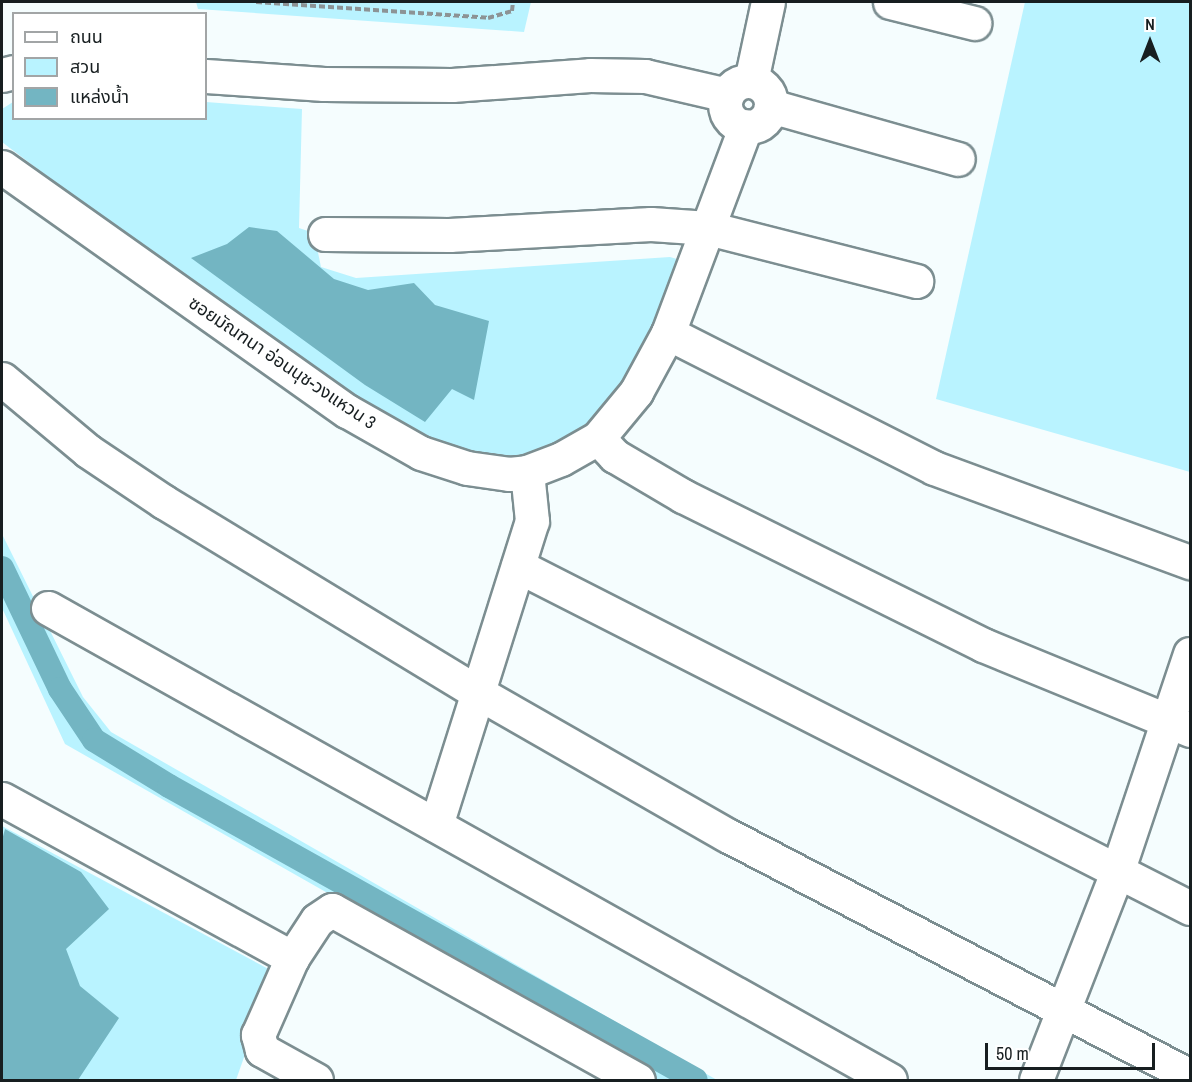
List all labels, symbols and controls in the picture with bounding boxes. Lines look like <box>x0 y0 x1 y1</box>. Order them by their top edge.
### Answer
legend <box>12 12 207 120</box>
north arrow <box>1120 12 1180 72</box>
text: N <box>1145 13 1155 35</box>
text: ถนน <box>70 24 103 49</box>
text: สวน <box>70 54 100 79</box>
text: แหล่งน้ำ <box>70 84 129 109</box>
street label: ซอยมัณฑนา อ่อนนุช-วงแหวน 3 <box>184 292 380 434</box>
scale bar <box>988 1031 1158 1069</box>
text: 50 m <box>996 1041 1029 1066</box>

